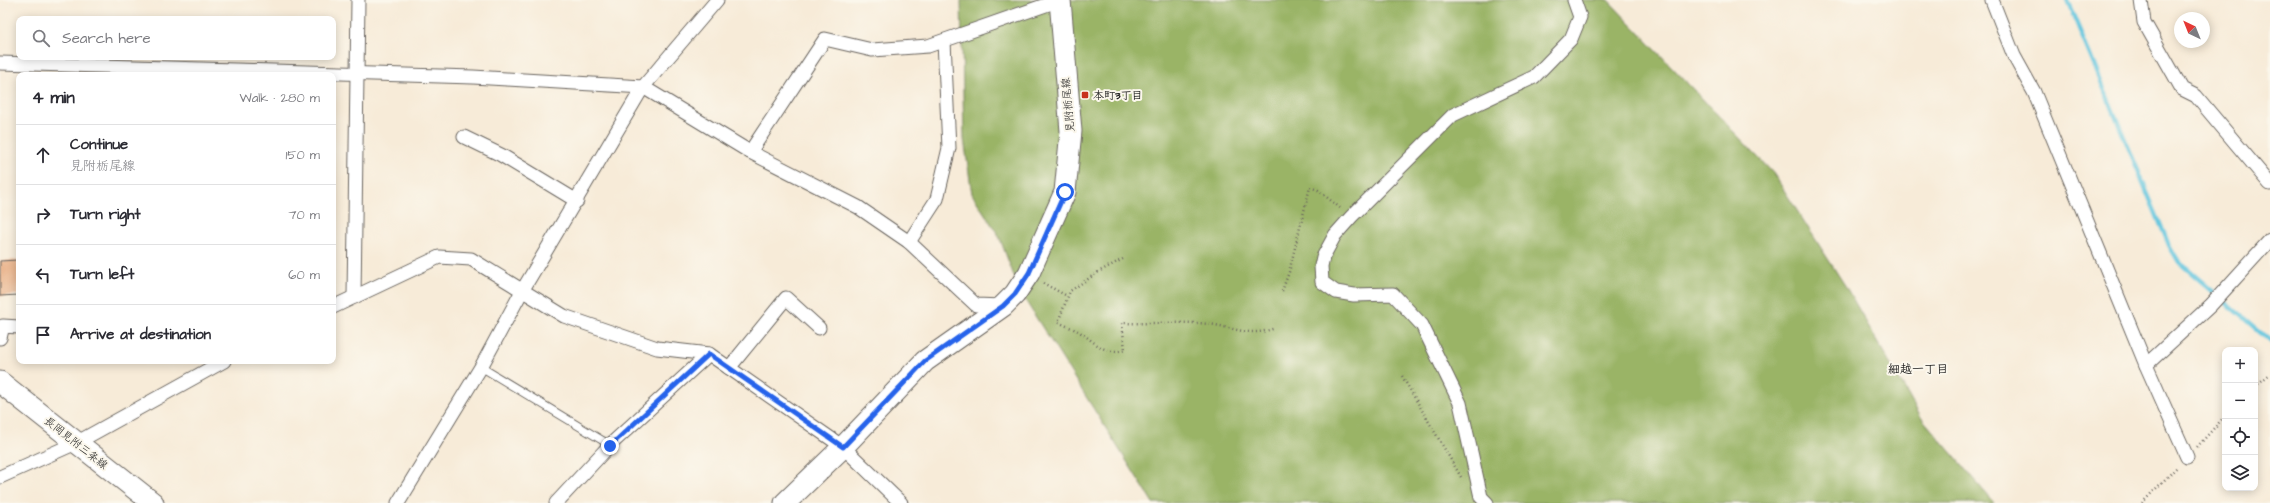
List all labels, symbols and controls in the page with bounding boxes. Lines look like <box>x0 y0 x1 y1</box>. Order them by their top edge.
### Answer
north arrow <box>2174 12 2210 48</box>
search box <box>16 16 336 60</box>
icon: search <box>30 27 52 49</box>
text: Search here <box>62 28 151 49</box>
street label: 見附栃尾線 <box>1058 77 1078 133</box>
text: 4 min <box>32 86 75 110</box>
place label: 本町3丁目 <box>1093 88 1143 103</box>
text: Walk · 280 m <box>239 89 320 107</box>
marker: 本町3丁目 <box>1080 90 1090 100</box>
text: Continue <box>70 134 128 155</box>
icon: ahead <box>32 144 54 166</box>
text: 150 m <box>286 146 320 164</box>
text: 見附栃尾線 <box>70 157 135 175</box>
route start <box>1056 183 1074 201</box>
icon: right <box>32 204 54 226</box>
text: Turn right <box>70 204 141 225</box>
text: 70 m <box>288 206 320 224</box>
icon: left <box>32 264 54 286</box>
text: Turn left <box>70 264 134 285</box>
text: 60 m <box>288 266 320 284</box>
icon: arrive <box>32 324 54 346</box>
text: Arrive at destination <box>70 324 211 345</box>
map controls <box>2222 347 2258 491</box>
button: + <box>2222 347 2258 383</box>
district label: 細越一丁目 <box>1888 361 1948 378</box>
button: − <box>2222 383 2258 419</box>
street label: 長岡見附三条線 <box>41 413 111 473</box>
button: locate <box>2222 419 2258 455</box>
route end <box>601 437 619 455</box>
button: layers <box>2222 455 2258 491</box>

